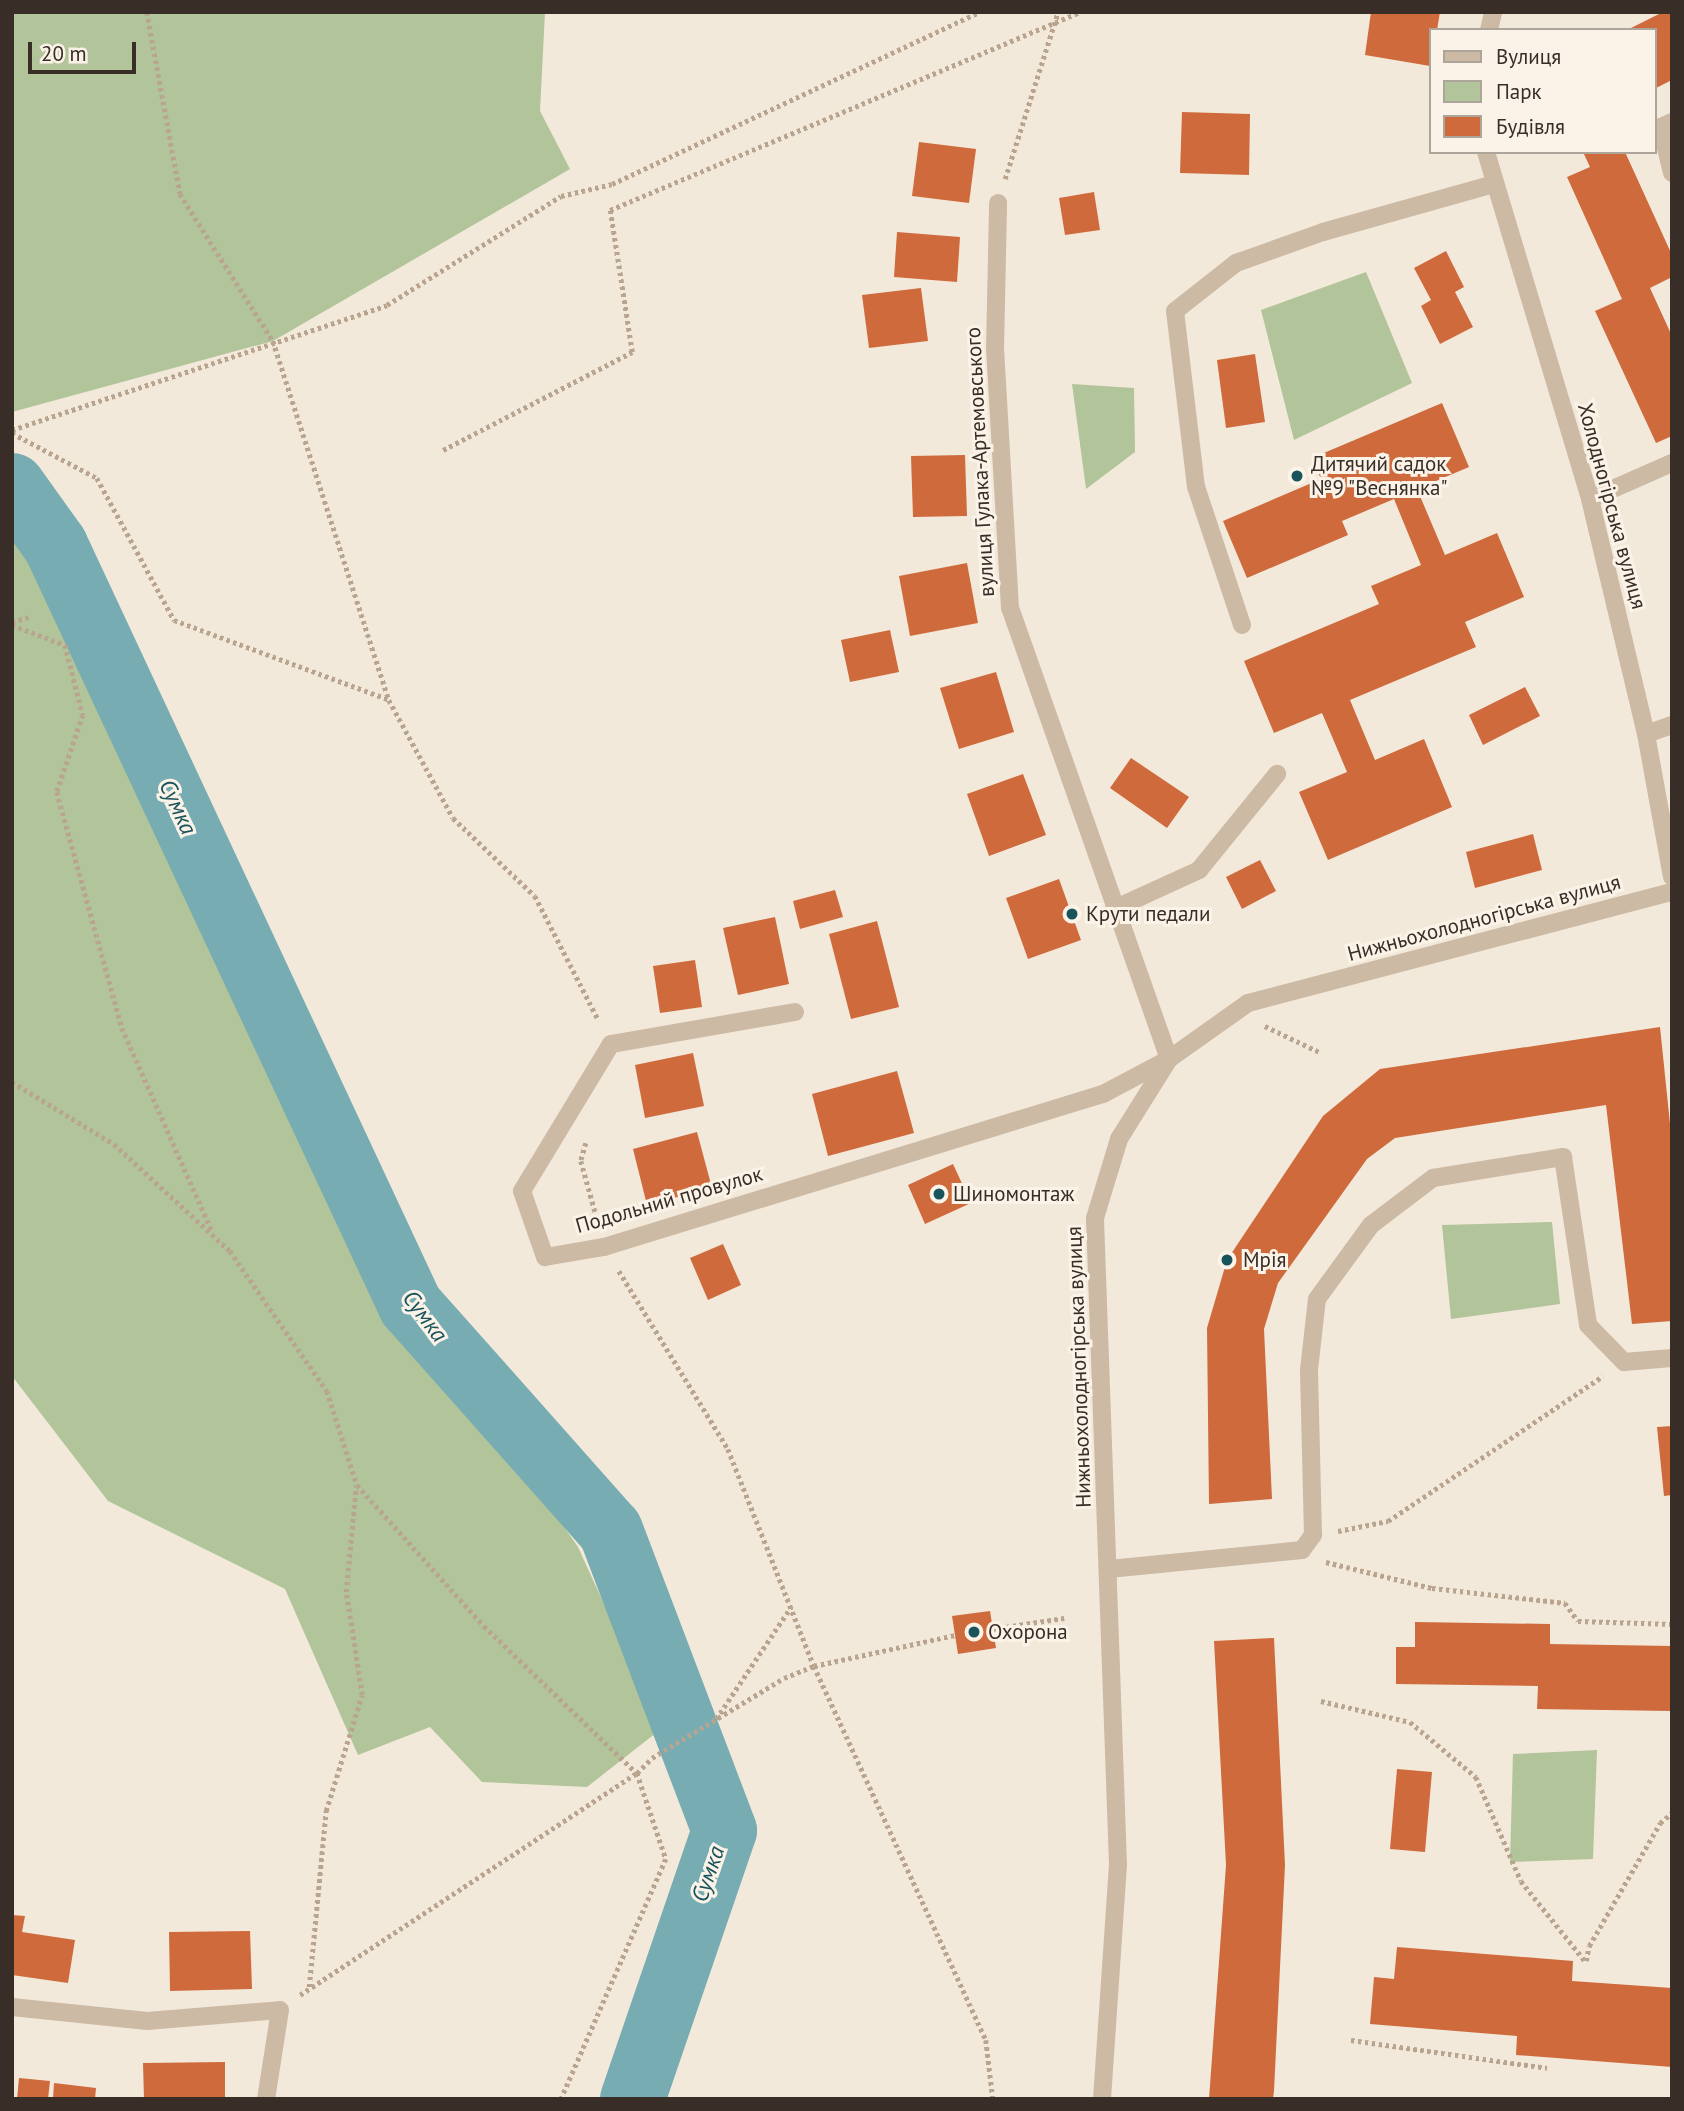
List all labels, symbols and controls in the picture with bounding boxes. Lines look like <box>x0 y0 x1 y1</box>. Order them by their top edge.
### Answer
scale bar <box>32 28 140 72</box>
legend <box>1428 28 1656 154</box>
text: 20 m <box>41 40 87 67</box>
text: Вулиця <box>1496 43 1561 70</box>
text: Парк <box>1496 78 1542 105</box>
text: Будівля <box>1496 113 1565 140</box>
street label: вулиця Гулака-Артемовського <box>960 327 1000 597</box>
street label: Холодногірська вулиця <box>1572 400 1652 612</box>
place label: Дитячий садок №9 "Веснянка" <box>1311 451 1449 501</box>
marker: Дитячий садок №9 "Веснянка" <box>1289 468 1305 484</box>
water label: Сумка <box>153 775 203 839</box>
street label: Нижньохолодногірська вулиця <box>1345 869 1623 967</box>
place label: Крути педали <box>1086 901 1210 927</box>
marker: Крути педали <box>1064 906 1080 922</box>
street label: Подольний провулок <box>573 1161 765 1239</box>
place label: Шиномонтаж <box>953 1181 1074 1207</box>
marker: Шиномонтаж <box>931 1186 947 1202</box>
street label: Нижньохолодногірська вулиця <box>1061 1226 1097 1508</box>
place label: Мрія <box>1243 1247 1287 1273</box>
marker: Мрія <box>1217 1250 1237 1270</box>
water label: Сумка <box>397 1285 453 1347</box>
place label: Охорона <box>988 1619 1068 1645</box>
marker: Охорона <box>966 1624 982 1640</box>
water label: Сумка <box>686 1842 730 1906</box>

